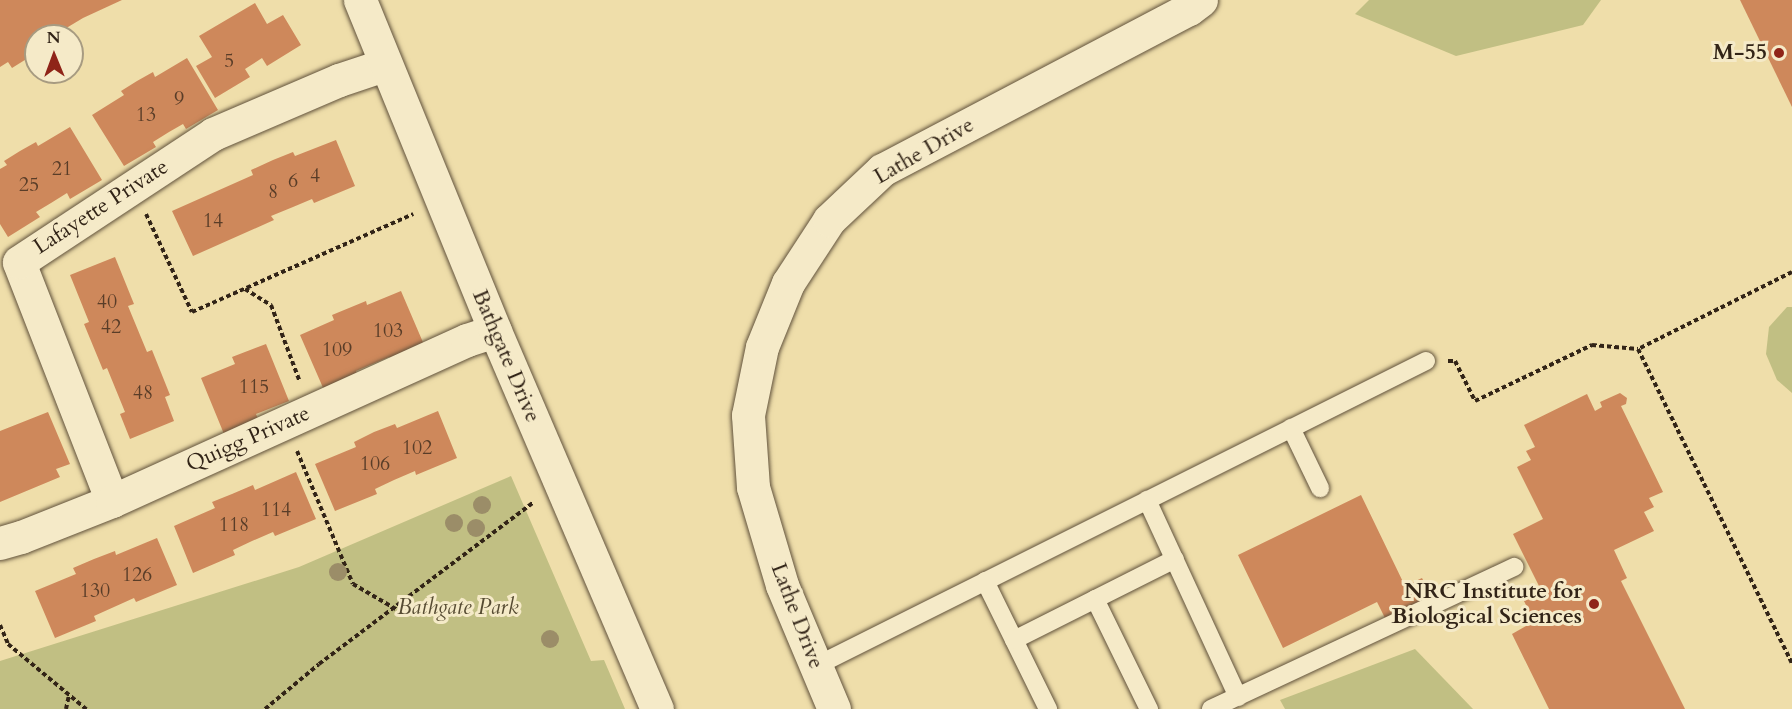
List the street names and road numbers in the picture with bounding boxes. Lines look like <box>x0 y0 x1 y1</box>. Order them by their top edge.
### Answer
street label: Lathe Drive <box>869 112 979 190</box>
street label: Lafayette Private <box>29 154 173 260</box>
street label: Bathgate Drive <box>466 286 546 426</box>
street label: Quigg Private <box>182 400 314 478</box>
street label: Lathe Drive <box>765 559 829 673</box>

